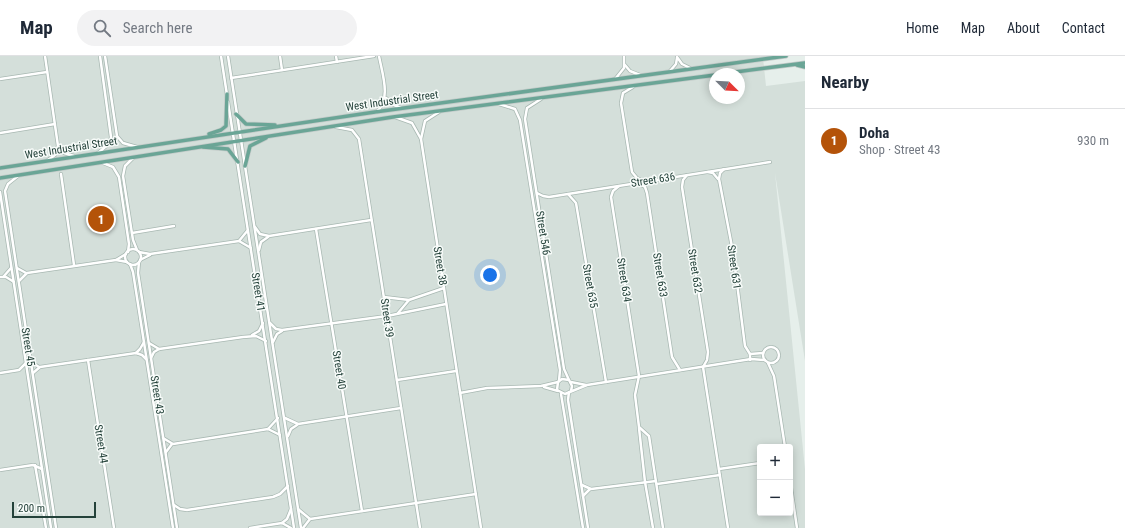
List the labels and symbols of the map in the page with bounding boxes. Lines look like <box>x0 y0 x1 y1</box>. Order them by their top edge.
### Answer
north arrow <box>709 68 745 104</box>
street label: West Industrial Street <box>345 88 439 114</box>
street label: West Industrial Street <box>24 134 118 162</box>
street label: Street 636 <box>630 170 676 190</box>
pin: 1 <box>88 204 114 234</box>
street label: Street 546 <box>533 210 553 256</box>
street label: Street 631 <box>724 244 744 290</box>
street label: Street 38 <box>431 246 449 286</box>
street label: Street 632 <box>685 248 705 294</box>
street label: Street 633 <box>650 252 670 298</box>
street label: Street 634 <box>614 257 634 304</box>
street label: Street 635 <box>580 263 600 309</box>
your location <box>480 265 500 285</box>
street label: Street 41 <box>249 272 267 312</box>
street label: Street 39 <box>378 298 396 338</box>
street label: Street 45 <box>19 327 37 367</box>
street label: Street 40 <box>330 350 348 390</box>
street label: Street 43 <box>148 375 166 415</box>
street label: Street 44 <box>92 424 111 465</box>
scale bar <box>12 500 96 519</box>

